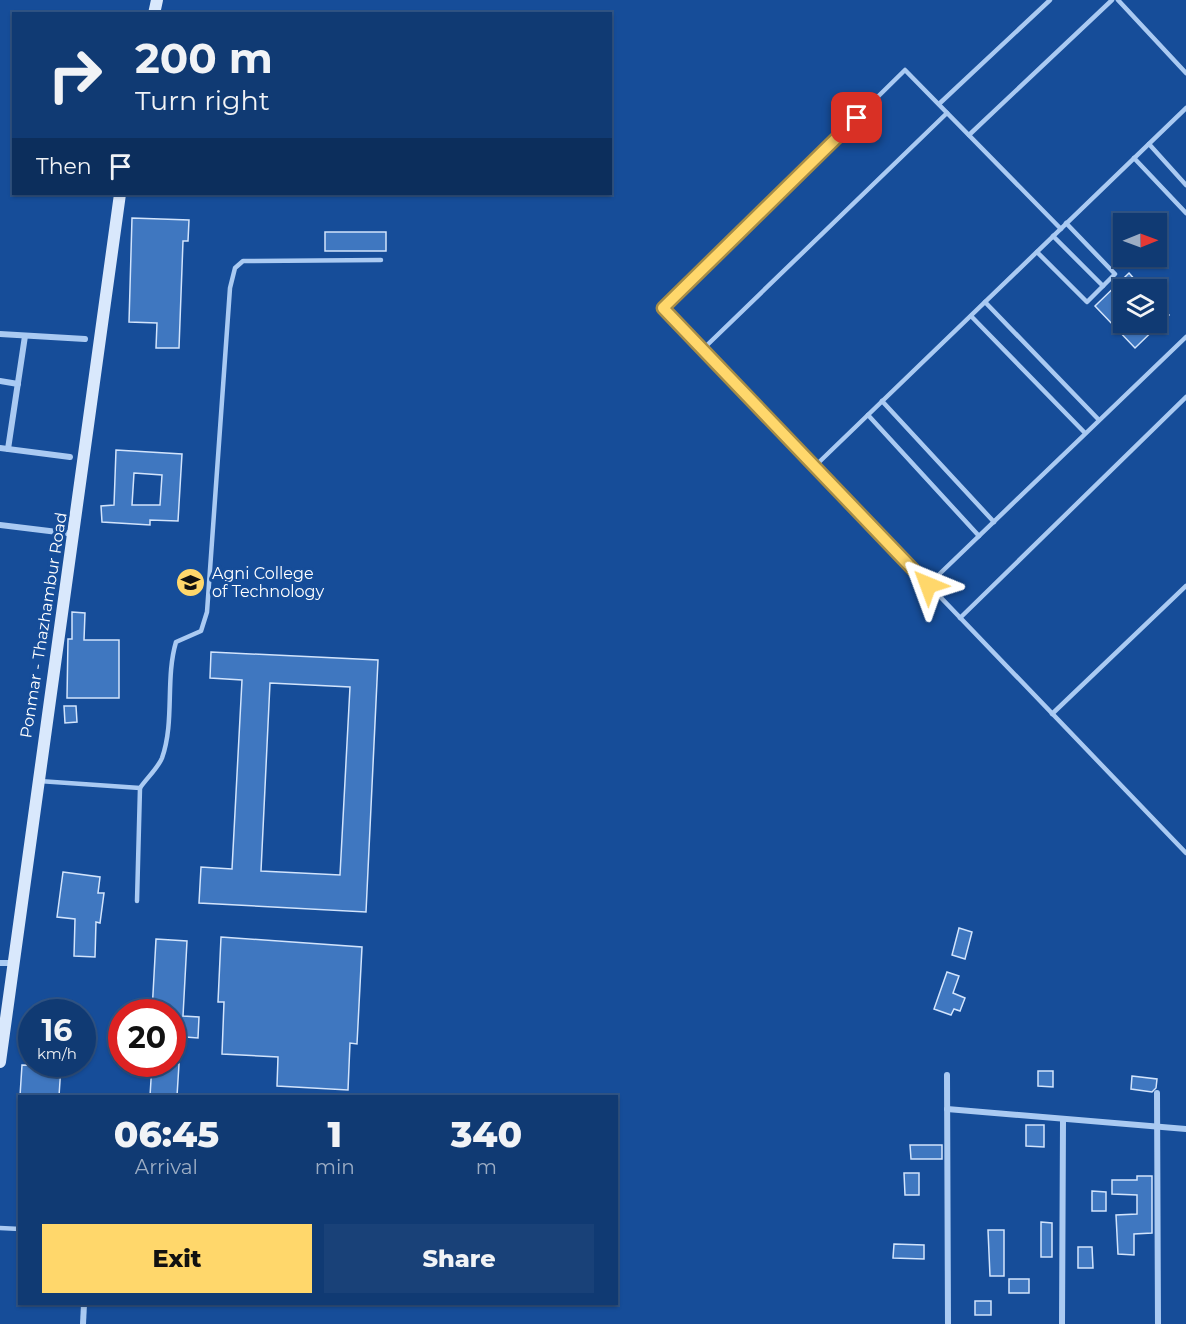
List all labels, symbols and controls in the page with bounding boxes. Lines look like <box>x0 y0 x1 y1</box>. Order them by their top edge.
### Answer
text: 200 m <box>135 32 273 84</box>
icon: right <box>36 36 114 114</box>
text: Turn right <box>135 84 270 117</box>
pin <box>831 92 882 143</box>
icon: arrive <box>840 101 873 134</box>
icon: arrive <box>104 150 137 183</box>
text: Then <box>36 153 92 180</box>
north arrow <box>1113 213 1167 267</box>
map controls <box>1113 213 1167 333</box>
button: layers <box>1113 279 1167 333</box>
street label: Ponmar - Thazhambur Road <box>16 511 71 739</box>
position arrow <box>896 553 960 617</box>
place label: Agni College of Technology <box>212 564 324 601</box>
school or university icon: Agni College of Technology <box>175 566 207 598</box>
speed limit sign: 20 <box>108 999 186 1077</box>
text: 16 <box>42 1012 72 1049</box>
text: km/h <box>37 1044 77 1063</box>
text: 06:45 <box>114 1112 219 1156</box>
text: 1 <box>328 1112 342 1156</box>
text: 340 <box>451 1112 522 1156</box>
text: Arrival <box>135 1155 198 1179</box>
text: min <box>315 1155 355 1179</box>
text: m <box>476 1155 497 1179</box>
button: Exit <box>42 1224 312 1293</box>
button: Share <box>324 1224 594 1293</box>

